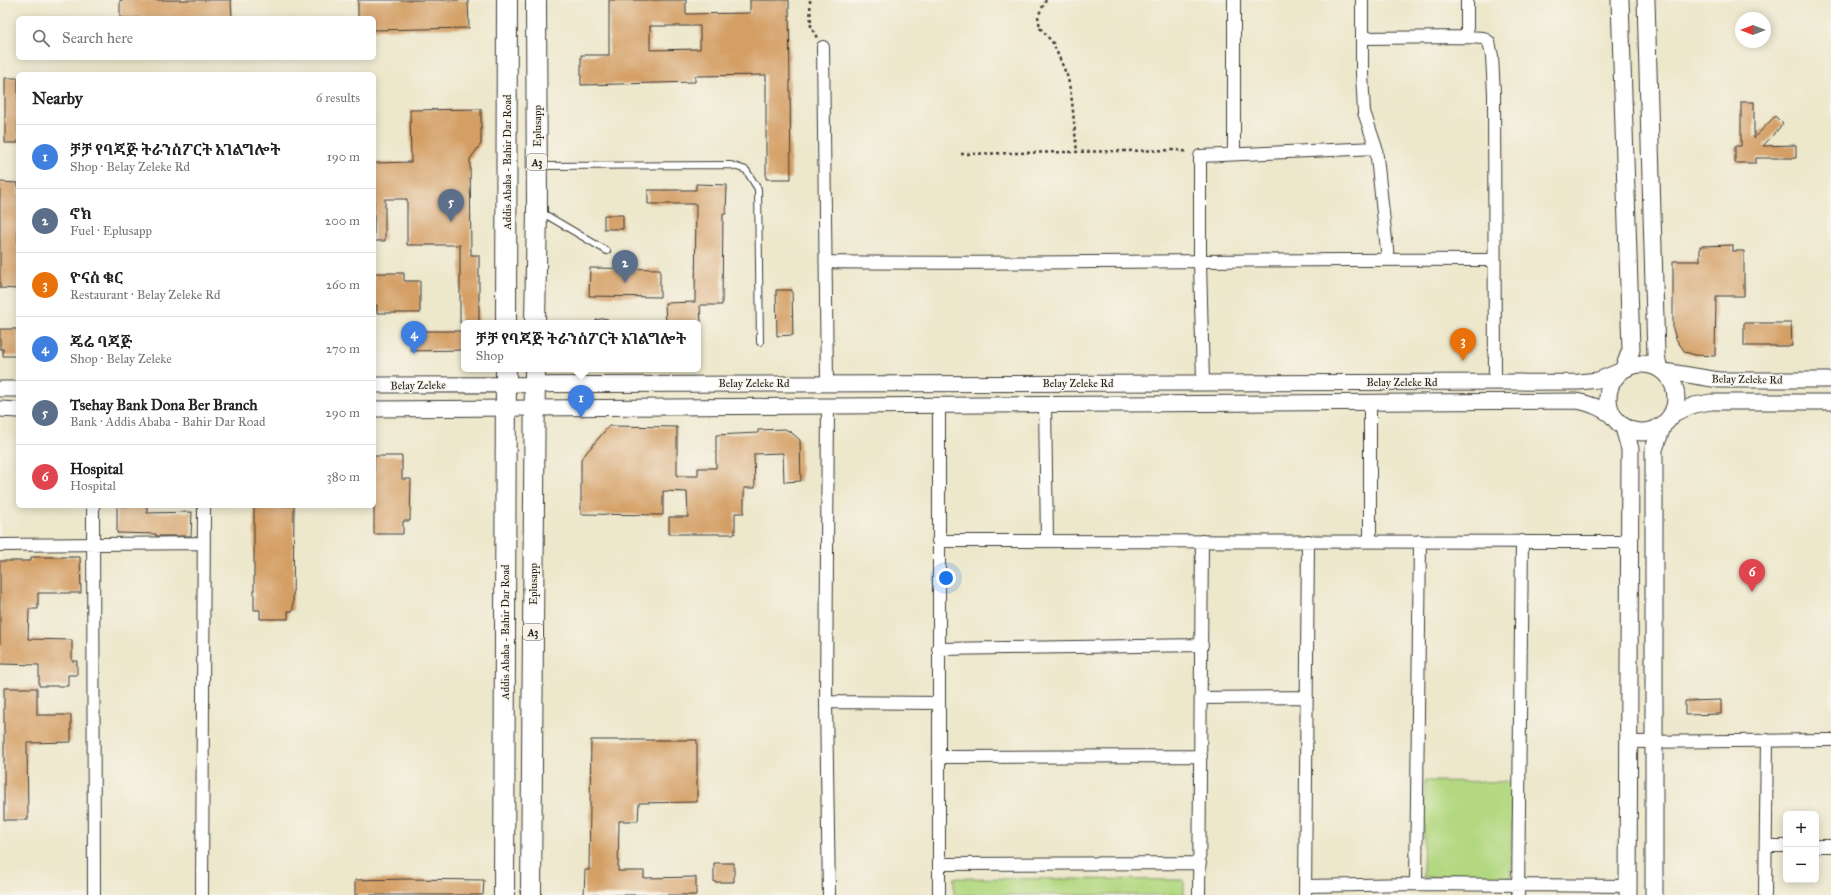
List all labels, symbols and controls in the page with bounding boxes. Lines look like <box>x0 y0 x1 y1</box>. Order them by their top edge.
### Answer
north arrow <box>1735 12 1771 48</box>
search box <box>16 16 376 60</box>
icon: search <box>30 27 52 49</box>
text: Search here <box>62 29 133 47</box>
text: Nearby <box>32 88 83 109</box>
text: 6 results <box>316 90 360 106</box>
street label: Addis Ababa - Bahir Dar Road <box>501 94 514 231</box>
street label: Eplusapp <box>531 105 544 147</box>
text: ቻቻ የባጃጅ ትራንስፖርት አገልግሎት <box>70 141 280 159</box>
text: 1 <box>42 149 48 165</box>
text: 190 m <box>327 149 360 165</box>
road number: A3 <box>527 154 547 170</box>
text: Shop · Belay Zeleke Rd <box>70 159 190 175</box>
pin: 5 <box>438 189 464 222</box>
text: ኖክ <box>70 205 92 223</box>
text: 2 <box>42 213 48 229</box>
text: 200 m <box>325 213 360 229</box>
text: Fuel · Eplusapp <box>70 223 152 239</box>
pin: 2 <box>612 250 638 283</box>
text: ዮናስ ቁር <box>70 269 123 287</box>
text: 3 <box>42 277 48 293</box>
text: 260 m <box>326 277 360 293</box>
text: Restaurant · Belay Zeleke Rd <box>70 287 221 303</box>
popup <box>461 320 701 372</box>
pin: 4 <box>401 321 427 354</box>
pin: 3 <box>1450 328 1476 361</box>
text: ቻቻ የባጃጅ ትራንስፖርት አገልግሎት <box>476 330 686 348</box>
text: ጄሬ ባጃጅ <box>70 333 132 351</box>
text: 4 <box>41 341 49 357</box>
text: 270 m <box>326 341 360 357</box>
text: Shop <box>476 348 504 364</box>
text: Shop · Belay Zeleke <box>70 351 172 367</box>
street label: Belay Zeleke Rd <box>1711 372 1783 387</box>
street label: Belay Zeleke Rd <box>1367 376 1438 389</box>
street label: Belay Zeleke Rd <box>719 377 790 390</box>
street label: Belay Zeleke Rd <box>1043 377 1114 390</box>
street label: Belay Zeleke <box>390 379 446 392</box>
pin: 1 <box>568 385 594 418</box>
text: Tsehay Bank Dona Ber Branch <box>70 396 258 414</box>
text: 5 <box>42 405 48 421</box>
text: 290 m <box>325 405 360 421</box>
text: Bank · Addis Ababa - Bahir Dar Road <box>70 414 265 430</box>
text: Hospital <box>70 460 123 478</box>
text: 6 <box>42 469 48 485</box>
text: 380 m <box>327 469 360 485</box>
text: Hospital <box>70 478 116 494</box>
pin: 6 <box>1739 559 1765 592</box>
street label: Eplusapp <box>527 563 540 605</box>
street label: Addis Ababa - Bahir Dar Road <box>499 564 512 701</box>
your location <box>936 568 956 588</box>
road number: A3 <box>523 624 543 640</box>
map controls <box>1783 811 1819 883</box>
button: + <box>1783 811 1819 847</box>
button: − <box>1783 847 1819 883</box>

